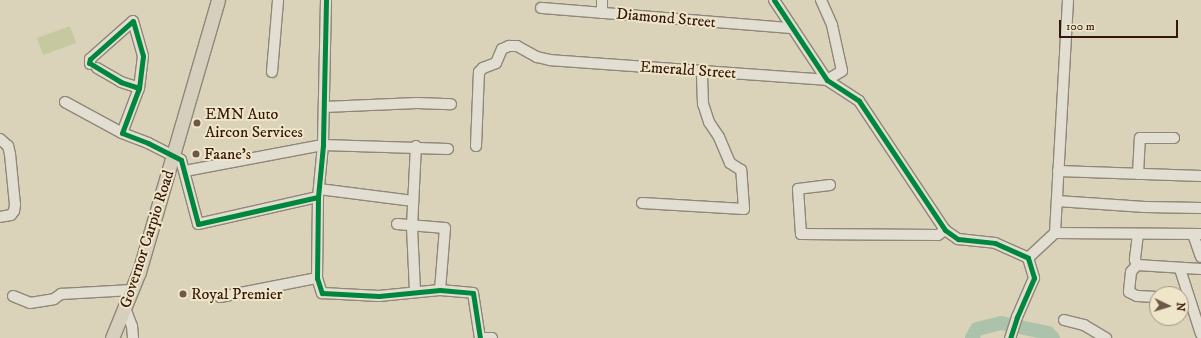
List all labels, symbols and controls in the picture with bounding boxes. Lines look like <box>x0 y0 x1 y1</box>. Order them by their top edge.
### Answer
street label: Diamond Street <box>615 4 717 32</box>
scale bar <box>1061 12 1180 38</box>
text: 100 m <box>1066 19 1095 34</box>
street label: Emerald Street <box>639 57 737 83</box>
place label: EMN Auto Aircon Services <box>205 104 303 142</box>
marker: EMN Auto Aircon Services <box>192 118 202 128</box>
place label: Faane's <box>204 144 251 164</box>
marker: Faane's <box>191 149 201 159</box>
street label: Governor Carpio Road <box>116 168 178 310</box>
place label: Royal Premier <box>191 284 283 304</box>
north arrow <box>1149 286 1189 326</box>
marker: Royal Premier <box>178 289 188 299</box>
text: N <box>1173 302 1187 312</box>

